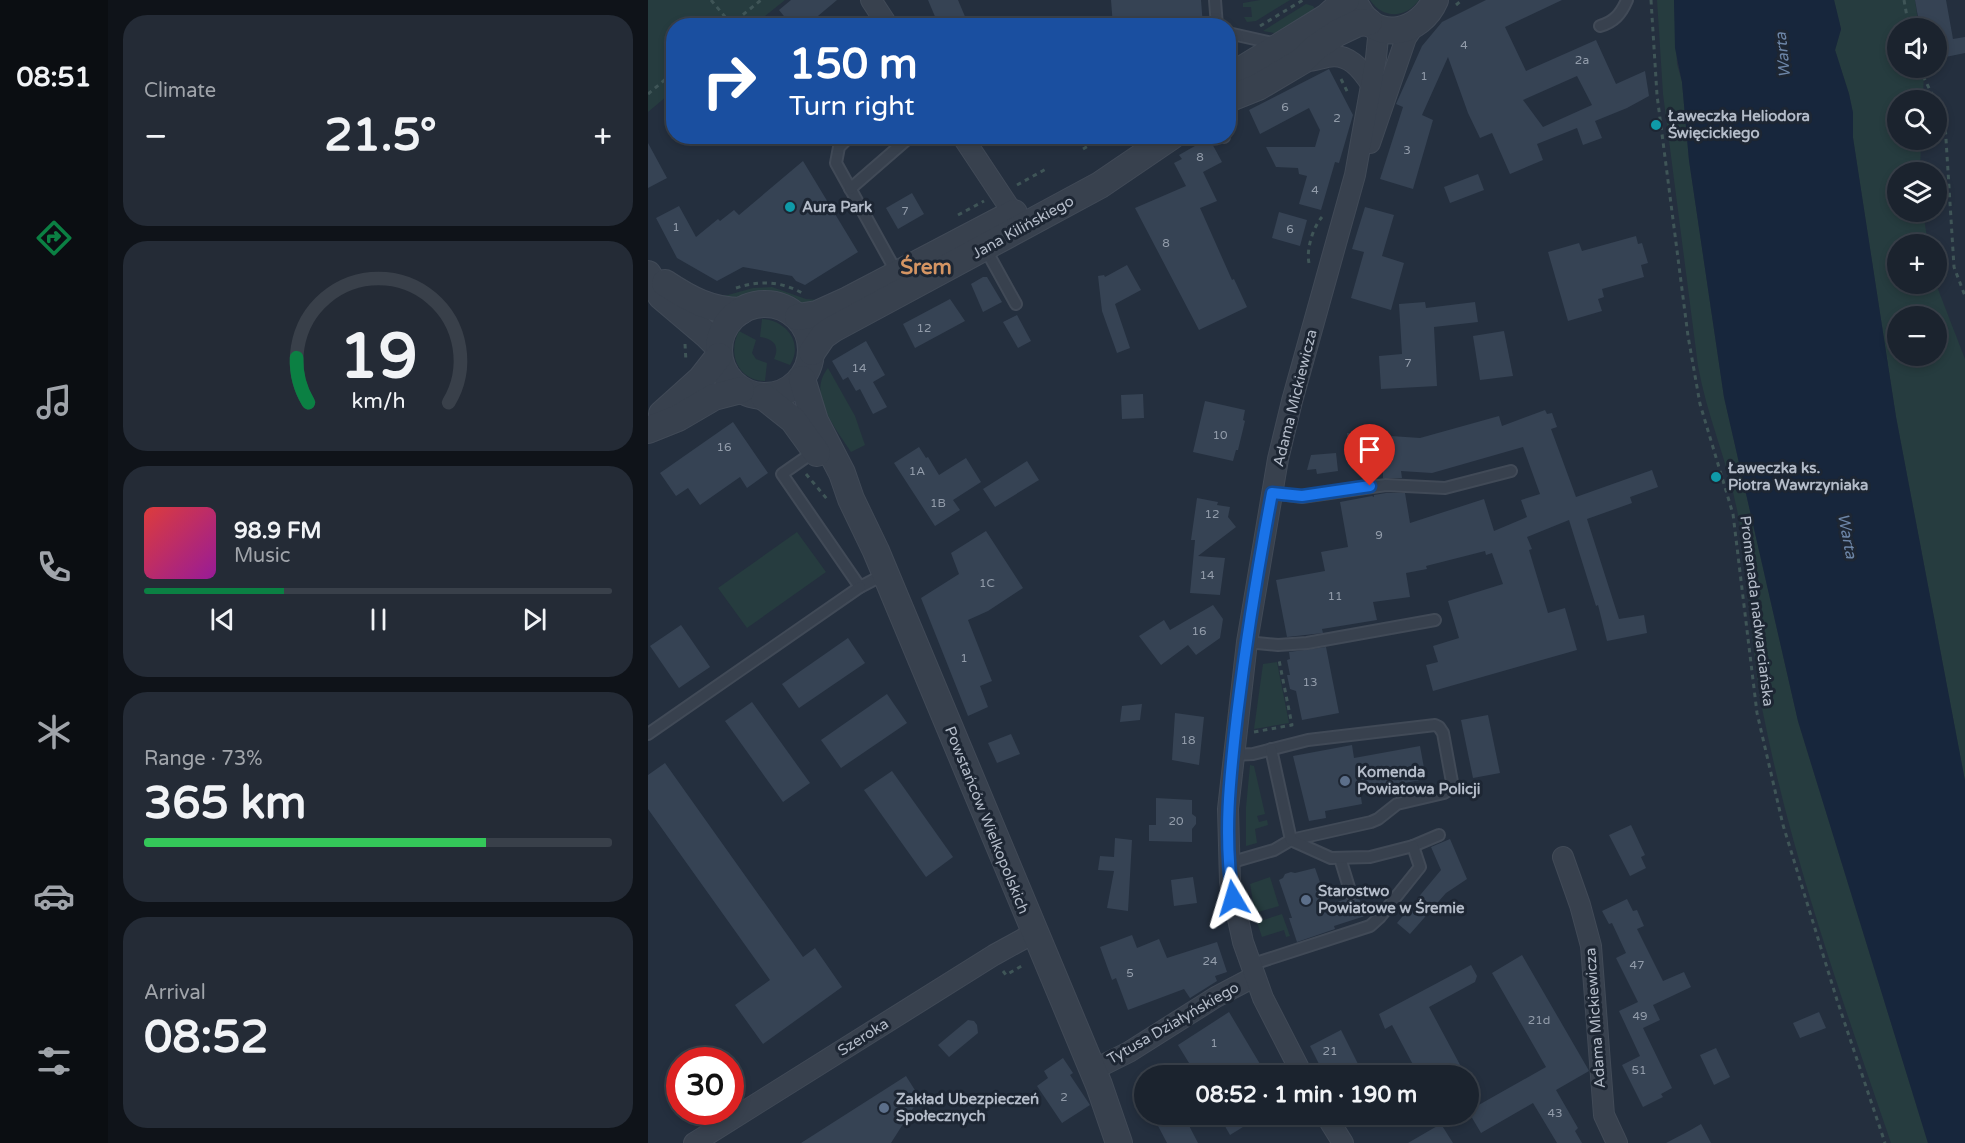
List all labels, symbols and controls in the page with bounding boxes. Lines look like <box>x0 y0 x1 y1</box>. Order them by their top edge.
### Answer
map controls <box>1887 18 1947 366</box>
button: sound <box>1887 18 1947 78</box>
water label: Warta <box>1771 30 1795 79</box>
house number: 4 <box>1460 38 1468 52</box>
text: 150 m <box>789 39 918 90</box>
icon: right <box>690 42 768 120</box>
house number: 2a <box>1575 53 1589 67</box>
text: 08:51 <box>17 61 91 94</box>
house number: 1 <box>1420 69 1428 83</box>
text: Climate <box>144 79 216 103</box>
text: Turn right <box>789 90 915 123</box>
button: search <box>1887 90 1947 150</box>
house number: 6 <box>1281 100 1289 114</box>
place label: Ławeczka Heliodora Święcickiego <box>1668 107 1810 143</box>
text: 21.5° <box>324 109 437 163</box>
house number: 2 <box>1333 111 1341 125</box>
text: − <box>144 117 168 156</box>
text: + <box>593 117 612 156</box>
marker: Ławeczka Heliodora Święcickiego <box>1649 118 1663 132</box>
house number: 3 <box>1403 143 1411 157</box>
house number: 8 <box>1196 150 1204 164</box>
button: layers <box>1887 162 1947 222</box>
house number: 4 <box>1311 183 1319 197</box>
street label: Jana Kilińskiego <box>969 192 1077 262</box>
place label: Aura Park <box>802 198 872 216</box>
marker: Aura Park <box>783 200 797 214</box>
house number: 7 <box>901 204 909 218</box>
icon: directions <box>33 217 75 259</box>
house number: 1 <box>672 220 680 234</box>
house number: 6 <box>1286 222 1294 236</box>
button: + <box>1887 234 1947 294</box>
house number: 8 <box>1162 236 1170 250</box>
district label: Śrem <box>900 254 952 280</box>
button: − <box>1887 306 1947 366</box>
text: 19 <box>339 320 417 395</box>
house number: 12 <box>916 321 932 335</box>
street label: Adama Mickiewicza <box>1269 327 1321 469</box>
house number: 7 <box>1404 356 1412 370</box>
house number: 14 <box>851 361 867 375</box>
icon: music <box>33 381 75 423</box>
text: km/h <box>351 388 405 414</box>
pin <box>1344 424 1395 486</box>
house number: 10 <box>1212 428 1228 442</box>
icon: arrive <box>1353 433 1386 466</box>
house number: 16 <box>716 440 732 454</box>
place label: Ławeczka ks. Piotra Wawrzyniaka <box>1728 459 1868 495</box>
house number: 1A <box>909 464 925 478</box>
marker: Ławeczka ks. Piotra Wawrzyniaka <box>1709 470 1723 484</box>
house number: 1B <box>930 496 946 510</box>
house number: 12 <box>1204 507 1220 521</box>
water label: Warta <box>1833 512 1861 561</box>
street label: Promenada nadwarciańska <box>1736 515 1778 707</box>
text: 98.9 FM <box>234 518 322 544</box>
house number: 9 <box>1375 528 1383 542</box>
text: Music <box>234 544 290 568</box>
icon: phone <box>33 546 75 588</box>
house number: 14 <box>1199 568 1215 582</box>
house number: 1C <box>979 576 995 590</box>
house number: 11 <box>1327 589 1343 603</box>
icon: previous <box>206 603 239 636</box>
icon: pause <box>362 603 395 636</box>
icon: next <box>518 603 551 636</box>
house number: 16 <box>1191 624 1207 638</box>
house number: 1 <box>960 651 968 665</box>
house number: 13 <box>1302 675 1318 689</box>
icon: climate <box>33 711 75 753</box>
street label: Powstańców Wielkopolskich <box>941 724 1033 916</box>
house number: 18 <box>1180 733 1196 747</box>
text: Range · 73% <box>144 747 263 771</box>
place label: Komenda Powiatowa Policji <box>1357 763 1481 799</box>
marker: Komenda Powiatowa Policji <box>1338 774 1352 788</box>
text: 365 km <box>144 777 306 831</box>
house number: 20 <box>1168 814 1184 828</box>
position arrow <box>1201 866 1265 930</box>
icon: car <box>33 875 75 917</box>
place label: Starostwo Powiatowe w Śremie <box>1318 882 1465 917</box>
marker: Starostwo Powiatowe w Śremie <box>1299 893 1313 907</box>
street label: Adama Mickiewicza <box>1581 947 1609 1089</box>
house number: 24 <box>1202 954 1218 968</box>
house number: 47 <box>1629 958 1645 972</box>
house number: 5 <box>1126 966 1134 980</box>
street label: Tytusa Działyńskiego <box>1104 978 1242 1068</box>
text: Arrival <box>144 981 206 1005</box>
house number: 49 <box>1632 1009 1648 1023</box>
text: 08:52 <box>144 1011 269 1065</box>
house number: 21d <box>1528 1013 1550 1027</box>
street label: Szeroka <box>834 1014 892 1060</box>
house number: 1 <box>1210 1036 1218 1050</box>
icon: filters <box>33 1040 75 1082</box>
house number: 21 <box>1322 1044 1338 1058</box>
speed limit sign: 30 <box>666 1047 744 1125</box>
house number: 51 <box>1631 1063 1647 1077</box>
text: 08:52 · 1 min · 190 m <box>1196 1082 1417 1108</box>
place label: Zakład Ubezpieczeń Społecznych <box>896 1090 1039 1126</box>
house number: 2 <box>1060 1090 1068 1104</box>
marker: Zakład Ubezpieczeń Społecznych <box>877 1101 891 1115</box>
house number: 43 <box>1547 1106 1563 1120</box>

